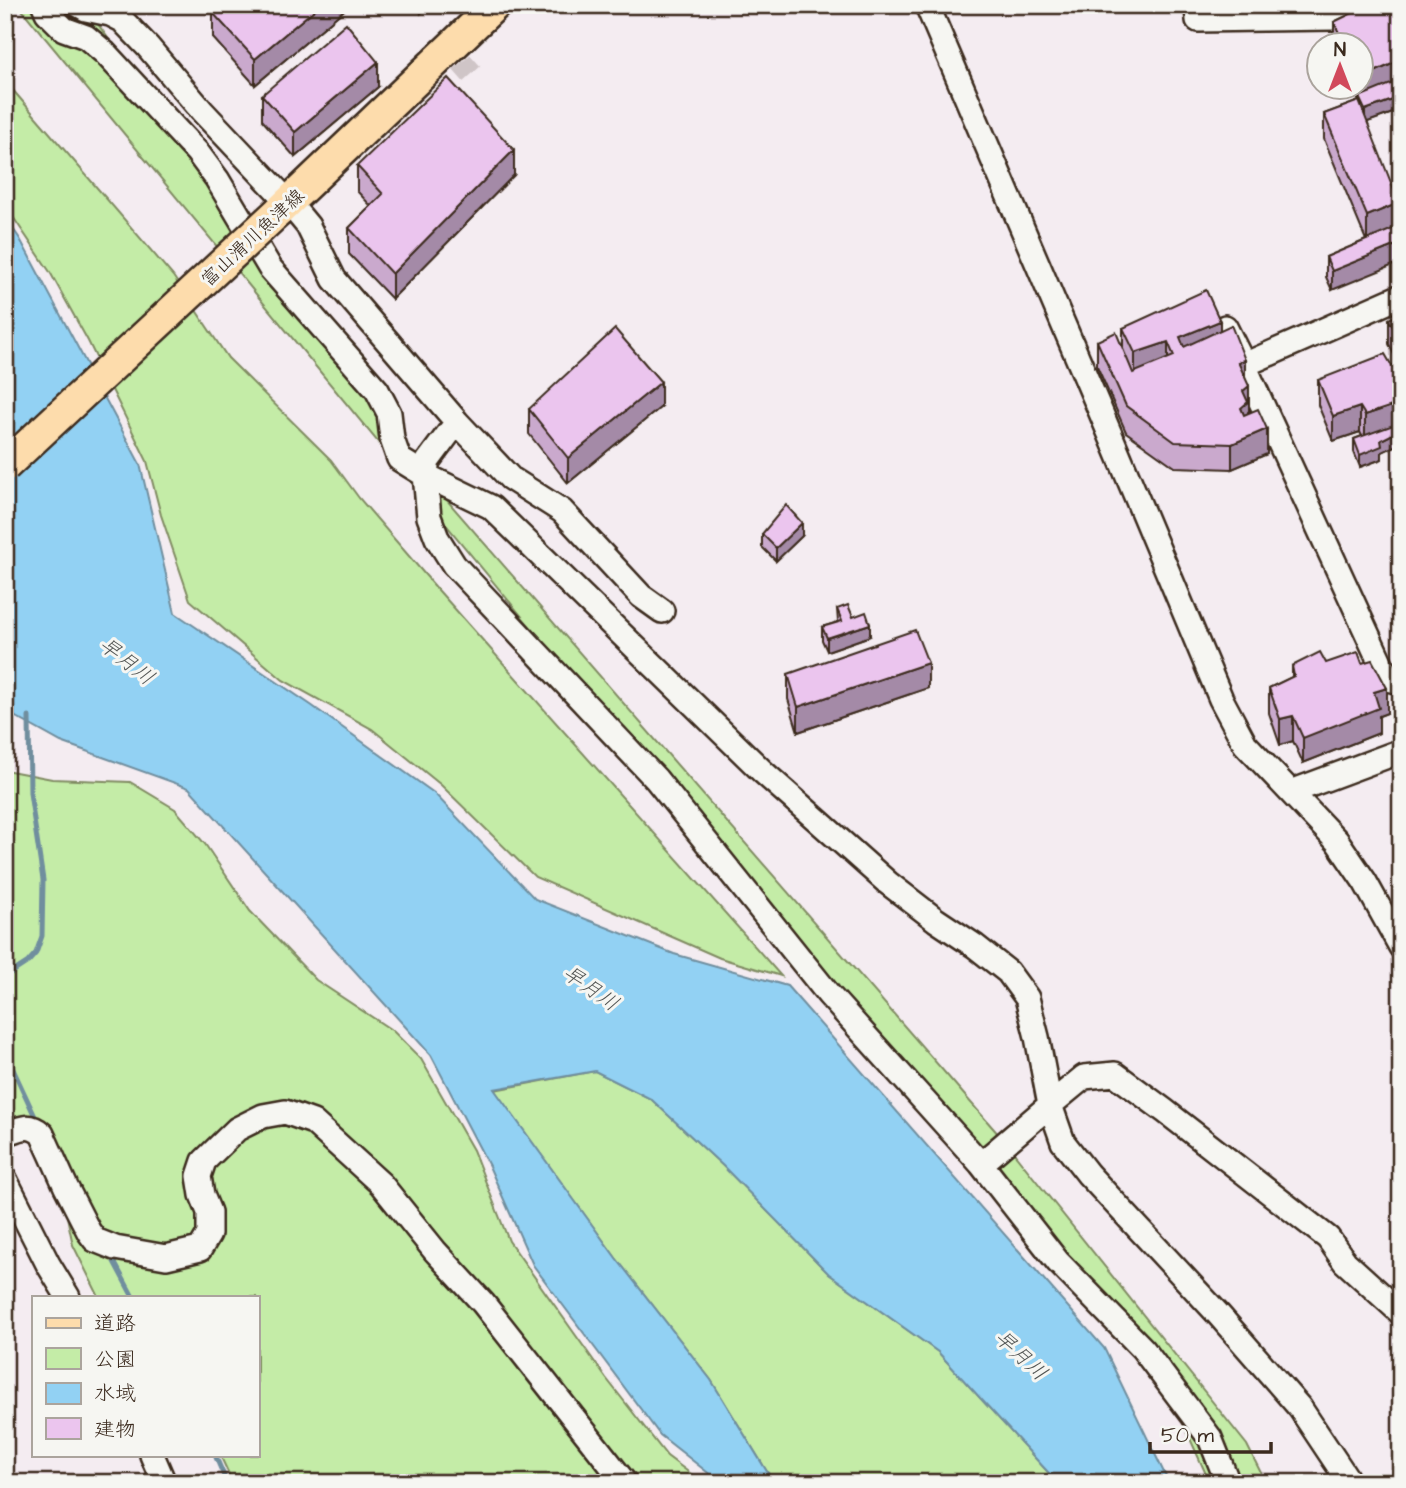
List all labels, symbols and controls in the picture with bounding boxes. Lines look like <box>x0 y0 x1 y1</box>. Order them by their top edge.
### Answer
north arrow <box>1304 32 1374 102</box>
text: N <box>1334 37 1346 64</box>
street label: 富山滑川魚津線 <box>195 183 311 293</box>
water label: 早月川 <box>93 631 160 692</box>
water label: 早月川 <box>557 958 625 1018</box>
legend <box>32 1296 259 1456</box>
text: 道路 <box>94 1309 136 1338</box>
water label: 早月川 <box>988 1323 1054 1387</box>
text: 公園 <box>94 1345 136 1374</box>
text: 水域 <box>94 1379 136 1408</box>
scale bar <box>1150 1411 1271 1455</box>
text: 建物 <box>94 1415 136 1444</box>
text: 50 m <box>1161 1421 1215 1450</box>

